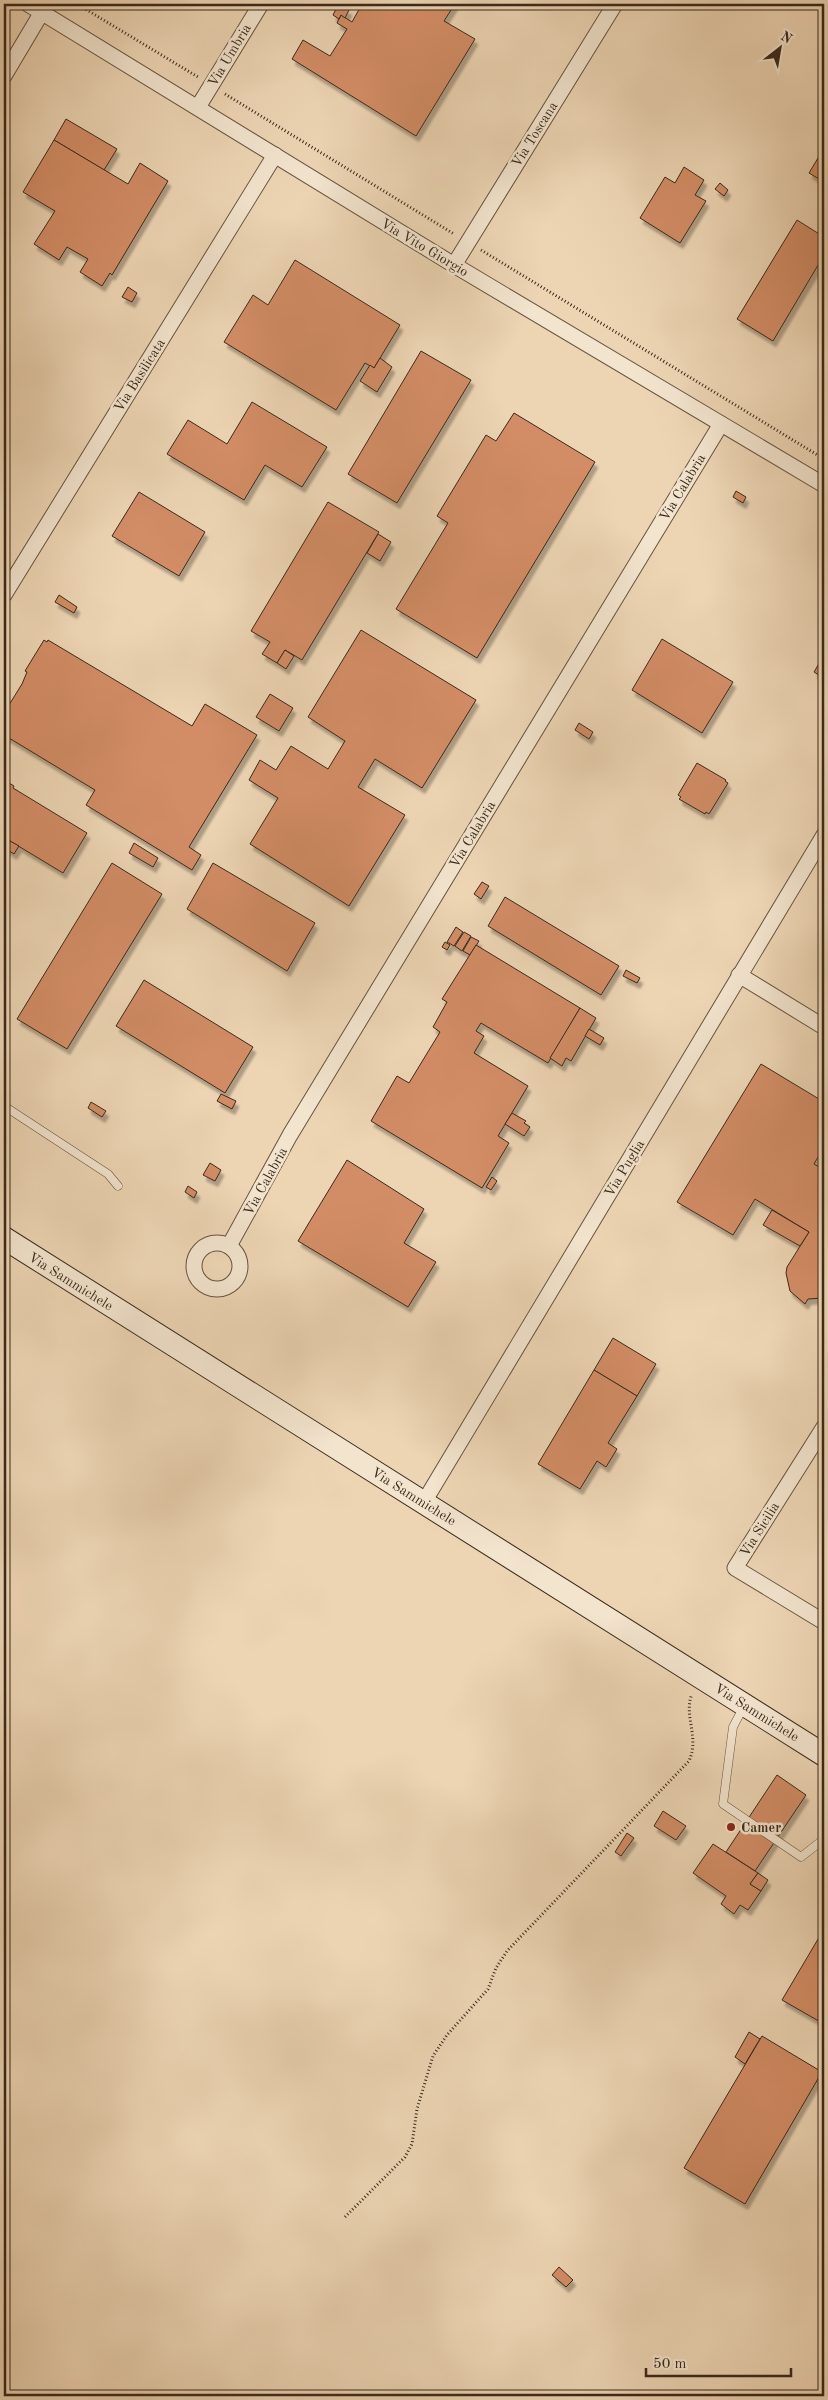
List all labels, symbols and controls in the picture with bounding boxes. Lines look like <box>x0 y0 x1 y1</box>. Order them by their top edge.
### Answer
street label: Via Umbria <box>206 22 254 89</box>
north arrow <box>756 22 806 72</box>
text: N <box>778 29 795 47</box>
street label: Via Toscana <box>509 99 561 170</box>
street label: Via Vito Giorgio <box>378 216 471 279</box>
street label: Via Basilicata <box>112 336 168 415</box>
street label: Via Calabria <box>657 452 708 523</box>
street label: Via Calabria <box>447 799 498 870</box>
street label: Via Puglia <box>602 1137 647 1199</box>
street label: Via Calabria <box>241 1145 290 1218</box>
street label: Via Sammichele <box>26 1250 115 1313</box>
street label: Via Sammichele <box>369 1465 458 1528</box>
street label: Via Sicilia <box>738 1500 782 1559</box>
street label: Via Sammichele <box>712 1681 801 1744</box>
marker: Camer <box>725 1821 737 1833</box>
place label: Camer <box>741 1821 781 1835</box>
scale bar <box>646 2345 790 2377</box>
text: 50 m <box>653 2357 687 2372</box>

